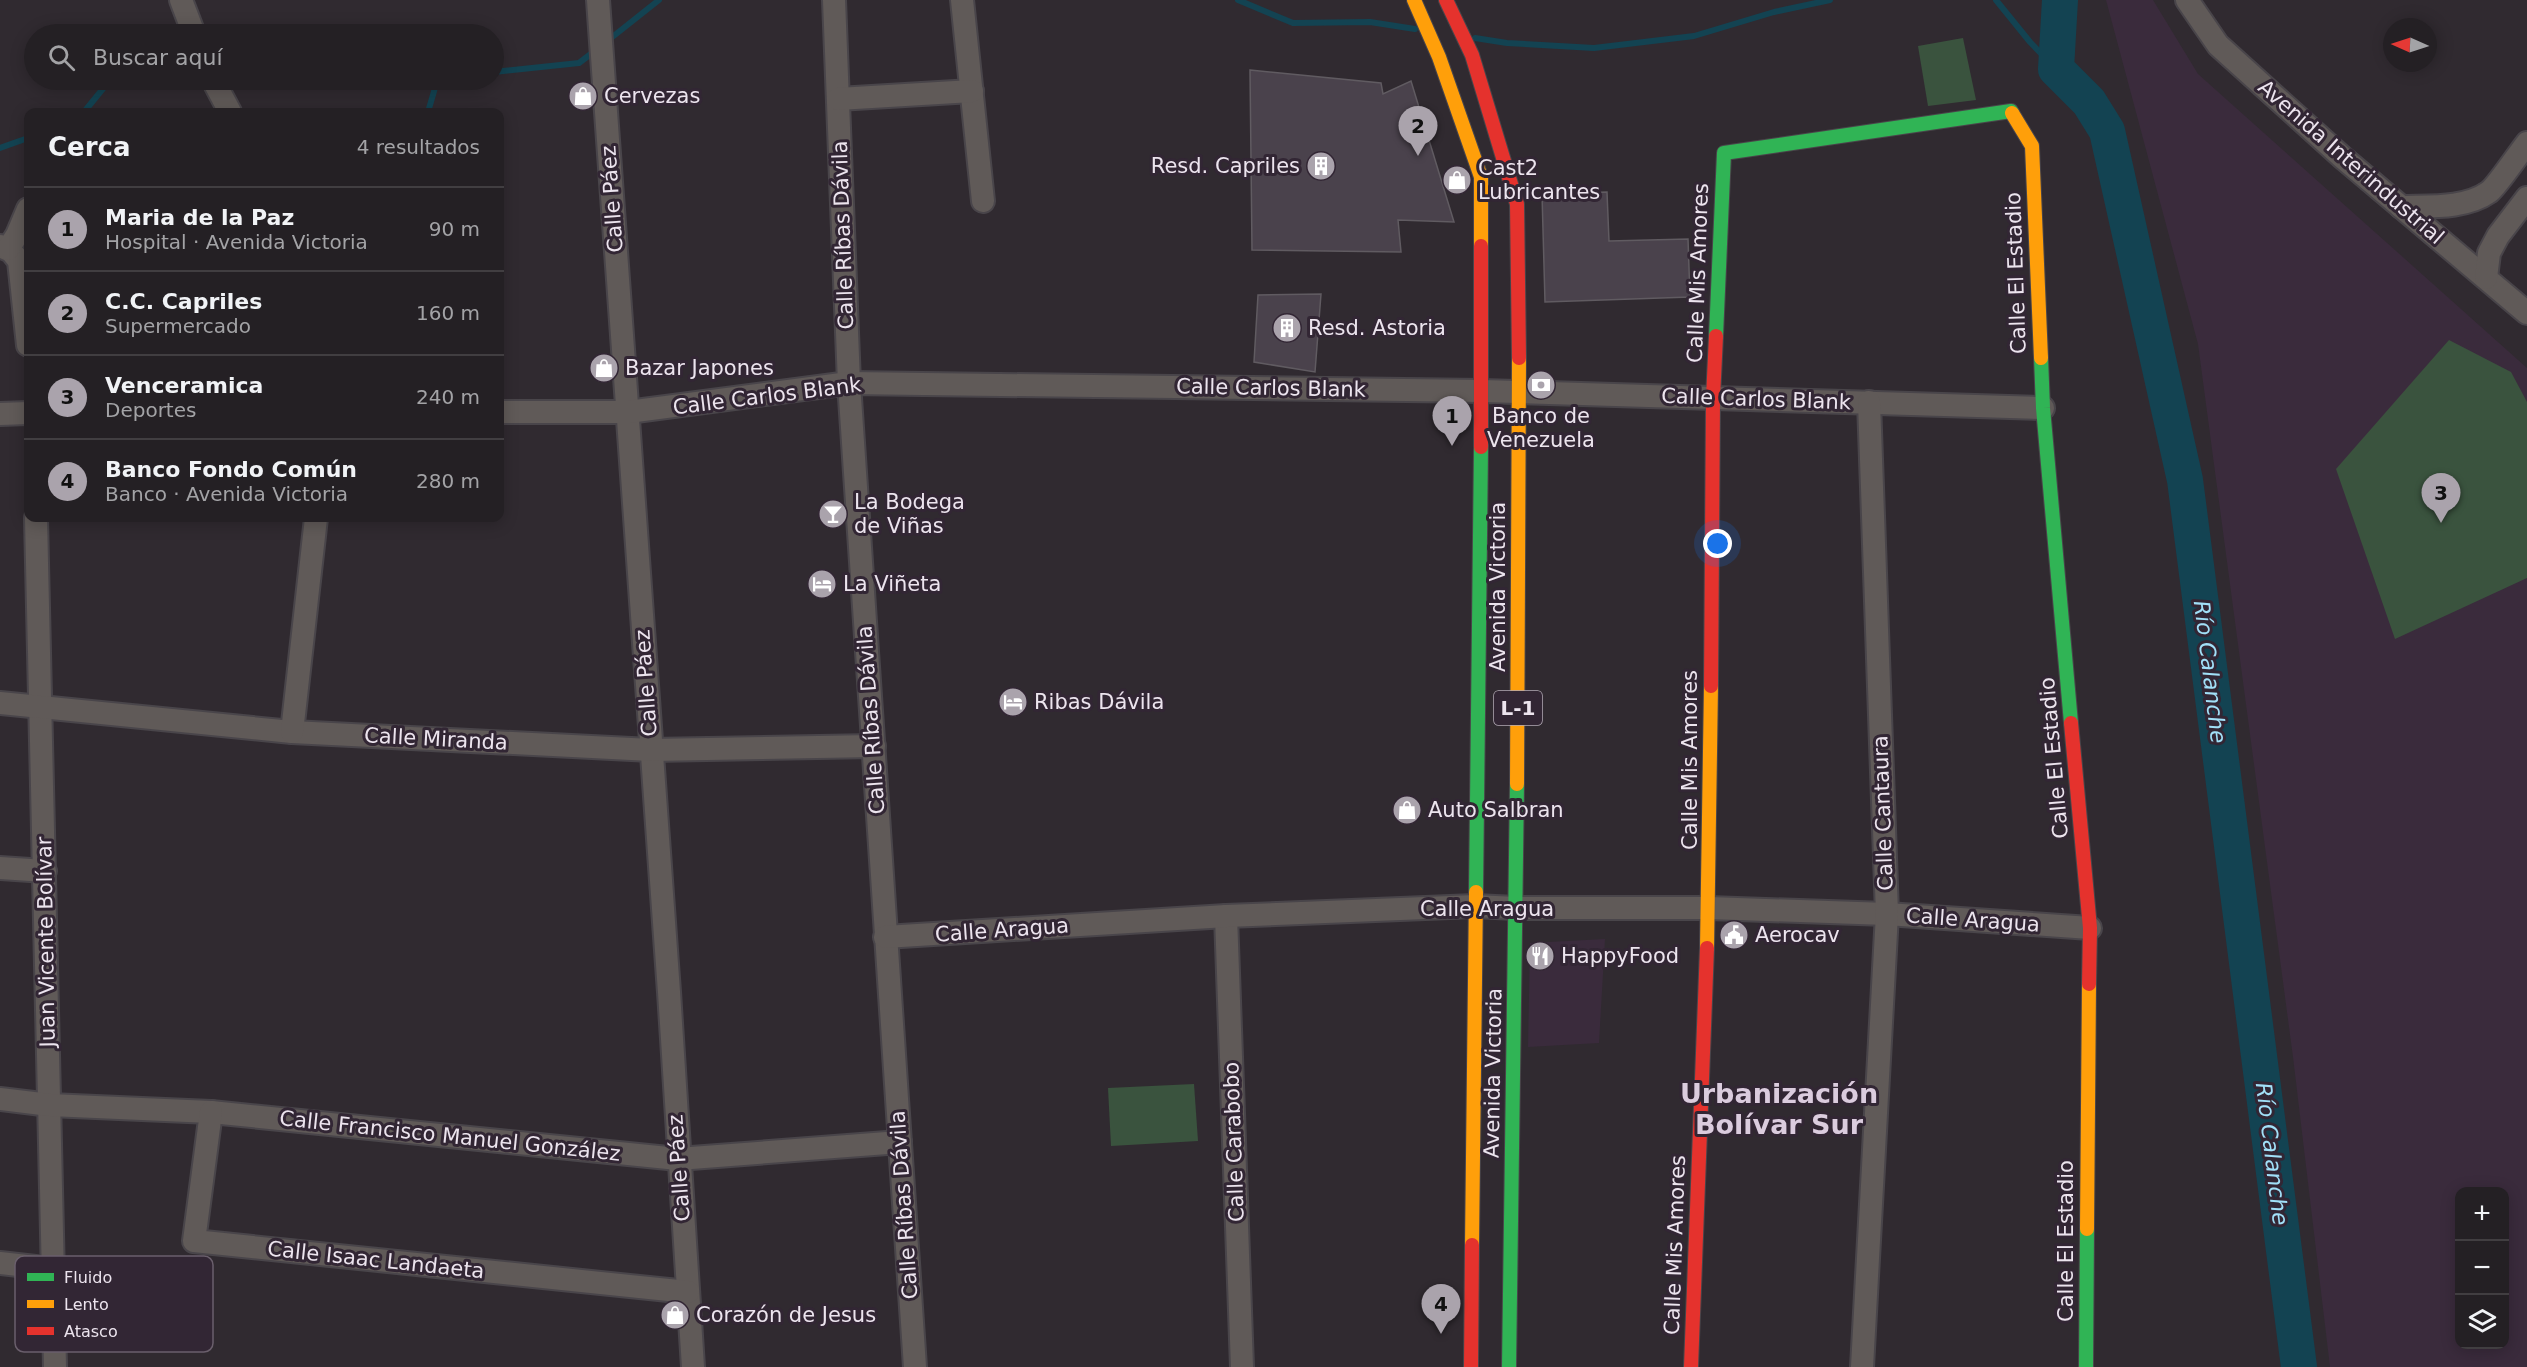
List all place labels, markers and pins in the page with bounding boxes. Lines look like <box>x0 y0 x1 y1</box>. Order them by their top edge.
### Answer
shop icon: Cervezas <box>567 80 599 112</box>
place label: Cervezas <box>604 84 700 108</box>
pin: 2 <box>1398 106 1438 156</box>
building icon: Resd. Capriles <box>1305 150 1337 182</box>
place label: Resd. Capriles <box>1151 154 1300 178</box>
place label: Cast2 Lubricantes <box>1478 156 1600 204</box>
shop icon: Cast2 Lubricantes <box>1441 164 1473 196</box>
building icon: Resd. Astoria <box>1271 312 1303 344</box>
place label: Resd. Astoria <box>1308 316 1446 340</box>
shop icon: Bazar Japones <box>588 352 620 384</box>
place label: Bazar Japones <box>625 356 774 380</box>
bank icon: Banco de Venezuela <box>1525 369 1557 401</box>
pin: 1 <box>1432 396 1472 446</box>
place label: Banco de Venezuela <box>1487 404 1595 452</box>
pin: 3 <box>2422 474 2460 523</box>
place label: La Bodega de Viñas <box>854 490 965 538</box>
bar icon: La Bodega de Viñas <box>817 498 849 530</box>
hotel icon: La Viñeta <box>806 568 838 600</box>
place label: La Viñeta <box>843 572 941 596</box>
hotel icon: Ribas Dávila <box>997 686 1029 718</box>
place label: Ribas Dávila <box>1034 690 1164 714</box>
shop icon: Auto Salbran <box>1391 794 1423 826</box>
place label: Auto Salbran <box>1428 798 1564 822</box>
public building icon: Aerocav <box>1718 919 1750 951</box>
place label: Aerocav <box>1755 923 1840 947</box>
restaurant icon: HappyFood <box>1524 940 1556 972</box>
place label: HappyFood <box>1561 944 1679 968</box>
pin: 4 <box>1422 1284 1460 1334</box>
shop icon: Corazón de Jesus <box>659 1299 691 1331</box>
place label: Corazón de Jesus <box>696 1303 876 1327</box>

